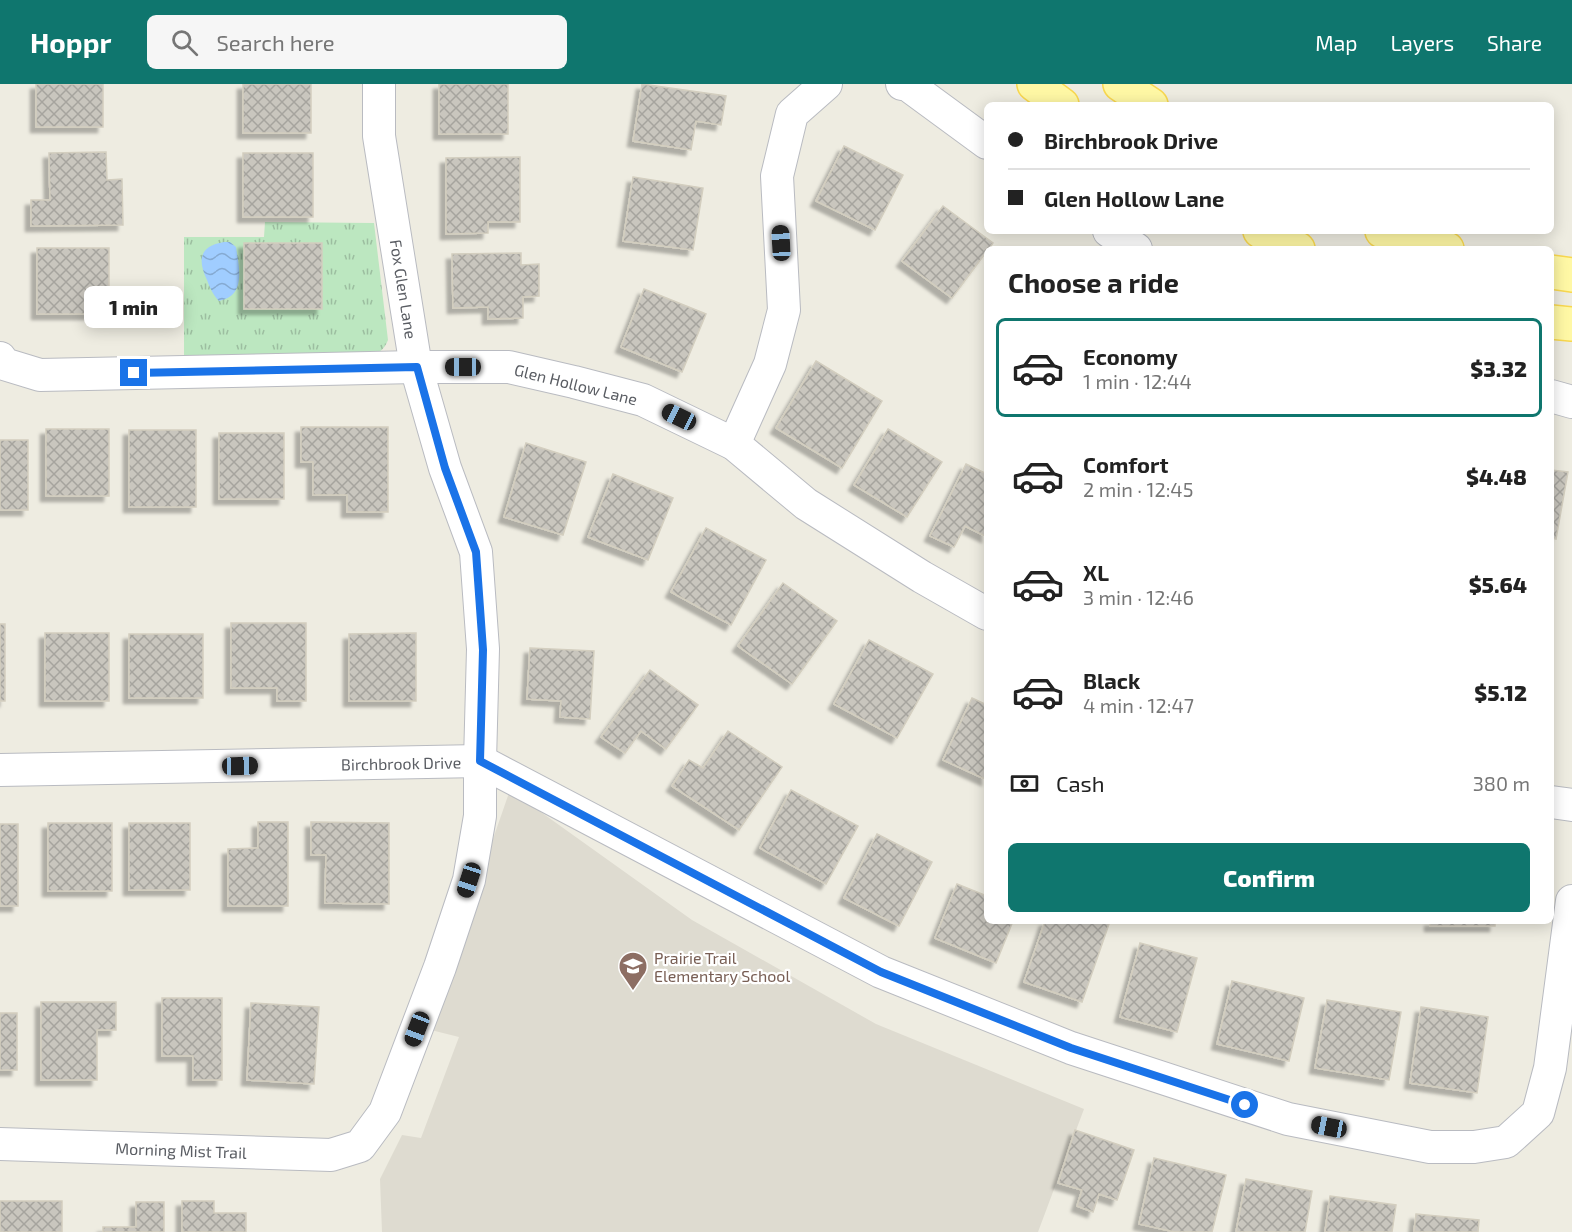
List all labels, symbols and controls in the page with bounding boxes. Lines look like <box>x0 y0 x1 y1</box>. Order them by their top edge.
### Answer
search box <box>147 15 567 69</box>
text: Hoppr <box>30 25 111 59</box>
icon: search <box>168 26 201 59</box>
text: Search here <box>216 29 335 55</box>
text: Map <box>1315 30 1357 55</box>
text: Layers <box>1390 30 1454 55</box>
text: Share <box>1487 30 1542 55</box>
text: Birchbrook Drive <box>1044 127 1218 153</box>
text: Glen Hollow Lane <box>1044 185 1224 211</box>
car <box>771 225 791 261</box>
street label: Fox Glen Lane <box>387 238 421 340</box>
text: Choose a ride <box>1008 266 1179 298</box>
callout: 1 min <box>84 286 184 328</box>
text: 1 min <box>109 295 158 319</box>
icon: car <box>1011 341 1065 395</box>
text: Economy <box>1083 343 1178 369</box>
text: $3.32 <box>1470 355 1527 381</box>
car <box>445 358 481 376</box>
route end <box>120 359 147 386</box>
street label: Glen Hollow Lane <box>513 360 639 408</box>
text: 1 min · 12:44 <box>1083 369 1192 393</box>
car <box>659 401 699 433</box>
icon: car <box>1011 449 1065 503</box>
text: Comfort <box>1083 451 1168 477</box>
text: $4.48 <box>1466 463 1527 489</box>
text: 2 min · 12:45 <box>1083 477 1193 501</box>
icon: car <box>1011 557 1065 611</box>
text: XL <box>1083 559 1109 585</box>
text: $5.64 <box>1469 571 1527 597</box>
text: 3 min · 12:46 <box>1083 585 1194 609</box>
icon: car <box>1011 665 1065 719</box>
text: Black <box>1083 667 1140 693</box>
text: $5.12 <box>1474 679 1527 705</box>
text: 4 min · 12:47 <box>1083 693 1194 717</box>
street label: Birchbrook Drive <box>341 752 461 774</box>
car <box>222 757 258 775</box>
icon: cash <box>1008 767 1041 800</box>
text: Cash <box>1056 770 1105 796</box>
text: 380 m <box>1473 771 1530 795</box>
button: Confirm <box>1008 843 1530 912</box>
car <box>455 860 483 900</box>
place label: Prairie Trail Elementary School <box>654 948 790 985</box>
school or university icon: Prairie Trail Elementary School <box>617 950 649 992</box>
car <box>402 1009 432 1049</box>
route start <box>1231 1091 1258 1118</box>
car <box>1310 1115 1348 1139</box>
street label: Morning Mist Trail <box>115 1138 247 1162</box>

